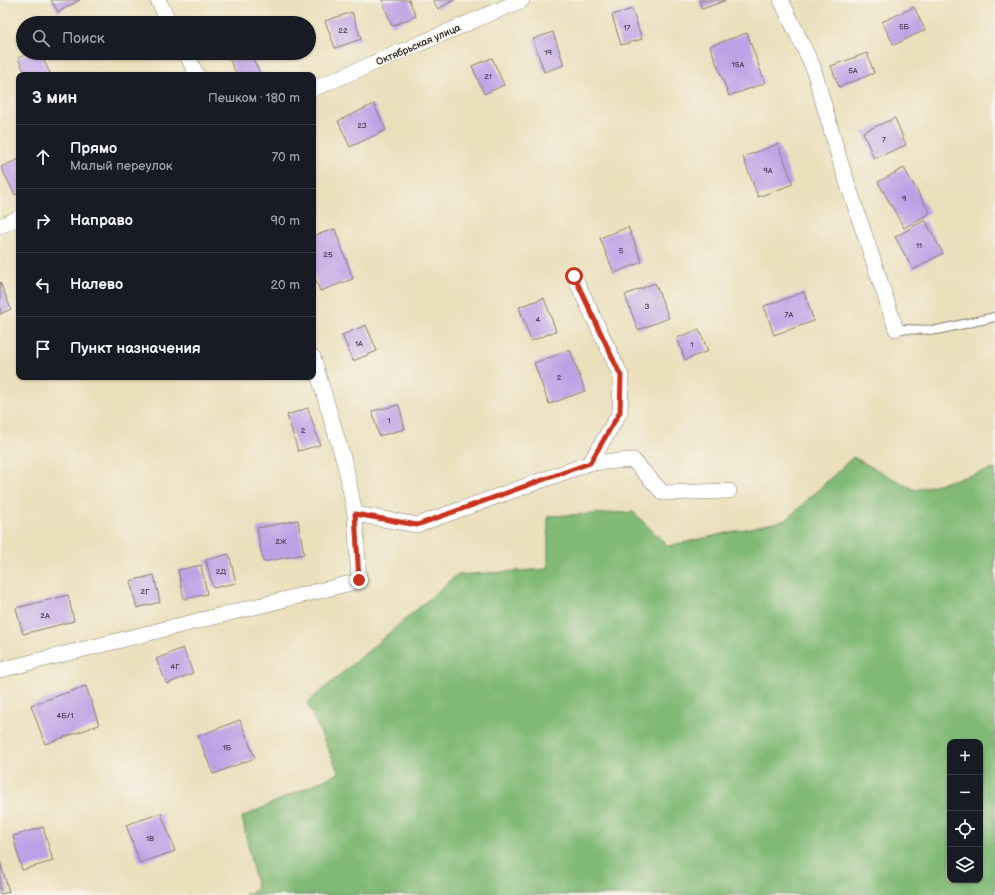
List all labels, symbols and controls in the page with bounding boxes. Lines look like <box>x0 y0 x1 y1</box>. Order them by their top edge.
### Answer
search box <box>16 16 316 60</box>
street label: Октябрьская улица <box>374 22 463 68</box>
house number: 5Б <box>899 22 910 31</box>
house number: 17 <box>623 23 631 32</box>
house number: 22 <box>338 26 348 35</box>
icon: search <box>30 27 52 49</box>
text: Поиск <box>62 29 105 48</box>
house number: 19 <box>544 48 552 57</box>
house number: 15А <box>732 60 744 69</box>
house number: 5А <box>848 66 858 75</box>
house number: 21 <box>484 72 492 81</box>
text: 3 мин <box>32 88 77 108</box>
text: Пешком · 180 m <box>208 90 300 106</box>
house number: 23 <box>357 121 367 130</box>
house number: 7 <box>882 135 886 144</box>
text: Прямо <box>70 139 117 158</box>
icon: ahead <box>32 146 54 168</box>
text: 70 m <box>272 149 300 165</box>
text: Малый переулок <box>70 158 173 174</box>
house number: 9А <box>763 166 773 175</box>
house number: 9 <box>902 194 907 203</box>
icon: right <box>32 210 54 232</box>
text: Направо <box>70 211 133 230</box>
text: 90 m <box>271 213 300 229</box>
house number: 11 <box>916 241 922 250</box>
house number: 5 <box>619 246 624 255</box>
house number: 25 <box>323 250 333 259</box>
route start <box>565 267 583 285</box>
icon: left <box>32 274 54 296</box>
text: Налево <box>70 275 123 294</box>
text: 20 m <box>270 277 300 293</box>
house number: 3 <box>645 302 650 311</box>
house number: 7А <box>785 310 794 319</box>
house number: 4 <box>536 315 541 324</box>
icon: arrive <box>32 338 54 360</box>
text: Пункт назначения <box>70 339 201 358</box>
house number: 1А <box>355 339 363 348</box>
house number: 1 <box>690 340 694 349</box>
house number: 2 <box>557 373 562 382</box>
house number: 1 <box>387 416 391 425</box>
house number: 2 <box>301 426 306 435</box>
house number: 2Ж <box>275 537 287 546</box>
house number: 2Д <box>216 567 227 576</box>
route end <box>350 571 368 589</box>
house number: 2Г <box>140 587 150 596</box>
house number: 2А <box>40 611 50 620</box>
house number: 4Г <box>170 662 180 671</box>
house number: 4Б/1 <box>56 711 74 720</box>
map controls <box>947 739 983 883</box>
button: + <box>947 739 983 775</box>
house number: 1Б <box>223 743 232 752</box>
button: − <box>947 775 983 811</box>
button: locate <box>947 811 983 847</box>
house number: 1В <box>146 834 154 843</box>
button: layers <box>947 847 983 883</box>

